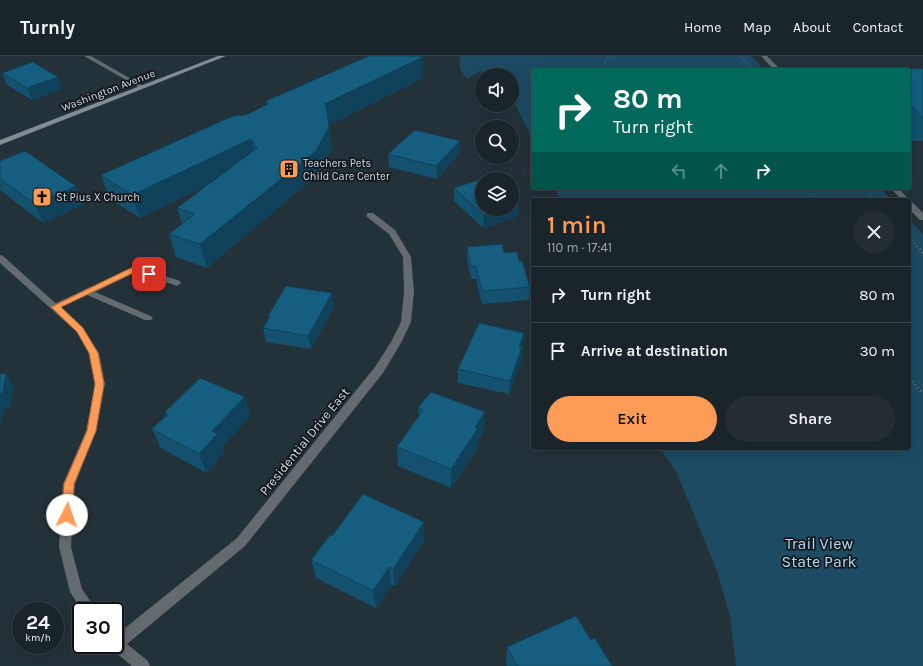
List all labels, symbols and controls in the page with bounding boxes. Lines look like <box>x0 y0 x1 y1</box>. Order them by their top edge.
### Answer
text: Turnly <box>20 17 75 39</box>
text: Home <box>684 19 721 36</box>
text: Map <box>743 19 771 36</box>
text: About <box>793 19 831 36</box>
text: Contact <box>853 19 903 36</box>
street label: Washington Avenue <box>59 66 157 114</box>
map controls <box>475 68 519 216</box>
button: sound <box>475 68 519 112</box>
text: 80 m <box>613 82 682 115</box>
icon: right <box>547 84 599 136</box>
text: Turn right <box>613 116 693 138</box>
button: search <box>475 120 519 164</box>
place label: Teachers Pets Child Care Center <box>303 157 390 183</box>
building icon: Teachers Pets Child Care Center <box>278 158 300 180</box>
icon: left <box>668 160 690 182</box>
icon: ahead <box>710 160 732 182</box>
icon: right <box>752 160 774 182</box>
button: layers <box>475 172 519 216</box>
church icon: St Pius X Church <box>31 186 53 208</box>
place label: St Pius X Church <box>56 191 140 204</box>
text: 1 min <box>547 211 607 239</box>
button: close <box>853 211 895 253</box>
text: 110 m · 17:41 <box>547 240 612 255</box>
pin <box>132 257 166 291</box>
icon: arrive <box>138 263 160 285</box>
icon: right <box>547 284 569 306</box>
text: Turn right <box>581 286 651 304</box>
text: 80 m <box>859 286 895 304</box>
icon: arrive <box>547 340 569 362</box>
text: Arrive at destination <box>581 342 728 360</box>
text: 30 m <box>860 342 895 360</box>
street label: Presidential Drive East <box>256 385 352 498</box>
button: Exit <box>547 396 717 442</box>
button: Share <box>725 396 895 442</box>
position arrow <box>46 494 88 536</box>
park label: Trail View State Park <box>782 534 857 571</box>
speed limit sign: 30 <box>72 602 124 654</box>
text: 24 <box>26 611 50 634</box>
text: km/h <box>25 632 51 644</box>

